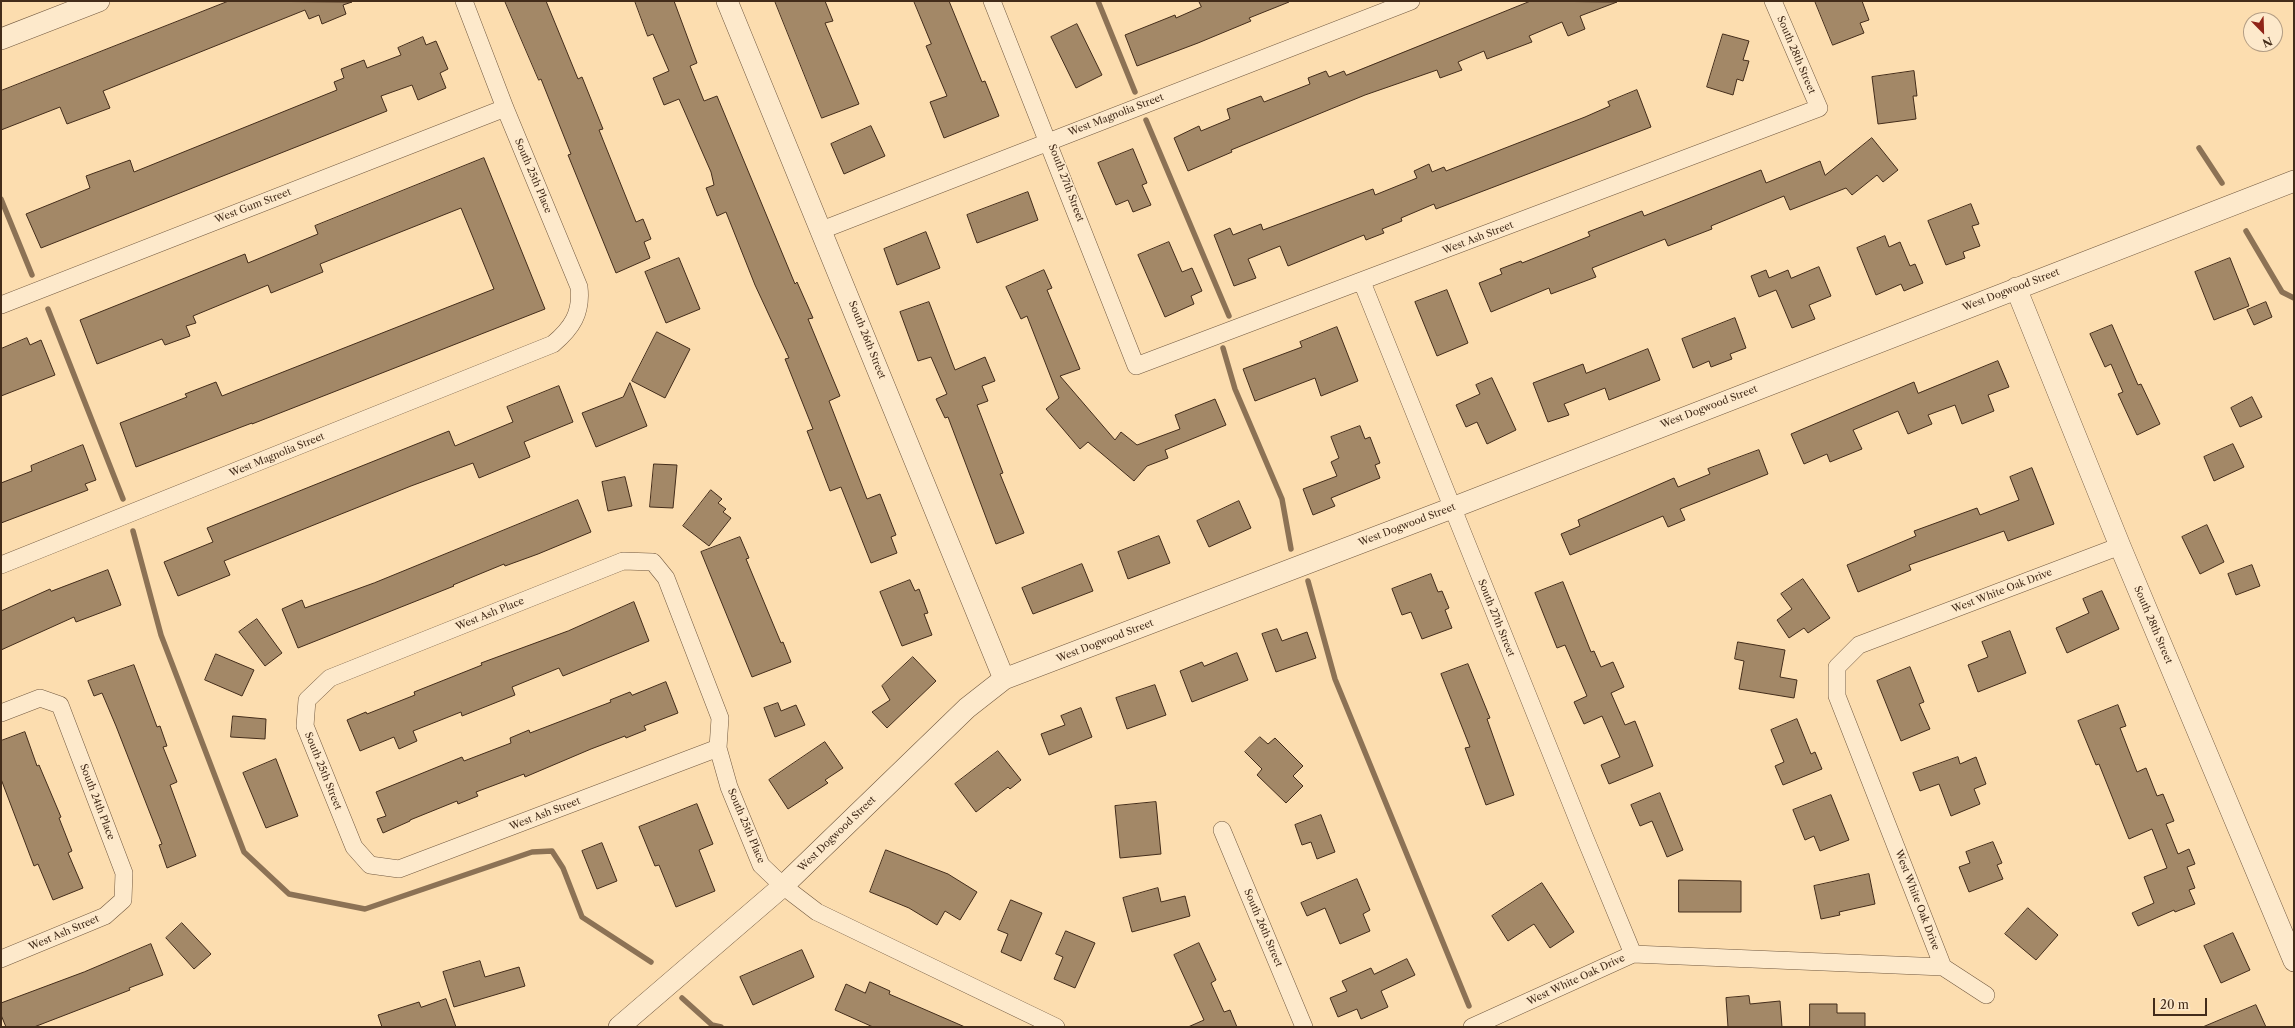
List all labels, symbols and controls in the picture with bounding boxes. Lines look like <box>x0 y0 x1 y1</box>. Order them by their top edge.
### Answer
north arrow <box>2243 12 2283 52</box>
street label: South 28th Street <box>1774 14 1818 96</box>
text: N <box>2260 34 2274 50</box>
street label: West Magnolia Street <box>1066 91 1166 139</box>
street label: South 25th Place <box>512 137 554 215</box>
street label: South 27th Street <box>1046 142 1086 224</box>
street label: West Gum Street <box>213 186 293 226</box>
street label: West Ash Street <box>1441 219 1515 257</box>
street label: West Dogwood Street <box>1961 266 2061 314</box>
street label: South 26th Street <box>846 299 888 381</box>
street label: West Dogwood Street <box>1659 383 1759 431</box>
street label: West Magnolia Street <box>228 430 326 480</box>
street label: West Dogwood Street <box>1357 501 1457 549</box>
street label: West White Oak Drive <box>1950 566 2054 616</box>
street label: South 27th Street <box>1475 578 1517 658</box>
street label: South 28th Street <box>2131 584 2175 666</box>
street label: West Ash Place <box>454 595 526 633</box>
street label: West Dogwood Street <box>1055 617 1155 665</box>
street label: South 25th Street <box>302 730 344 812</box>
street label: South 24th Place <box>77 762 117 842</box>
street label: South 25th Place <box>725 787 767 865</box>
street label: West Dogwood Street <box>796 794 878 874</box>
street label: West Ash Street <box>508 795 582 833</box>
street label: West White Oak Drive <box>1892 848 1942 952</box>
street label: South 26th Street <box>1241 887 1285 969</box>
street label: West Ash Street <box>27 913 101 953</box>
street label: West White Oak Drive <box>1525 952 1627 1008</box>
scale bar <box>2155 990 2209 1016</box>
text: 20 m <box>2160 997 2189 1012</box>

